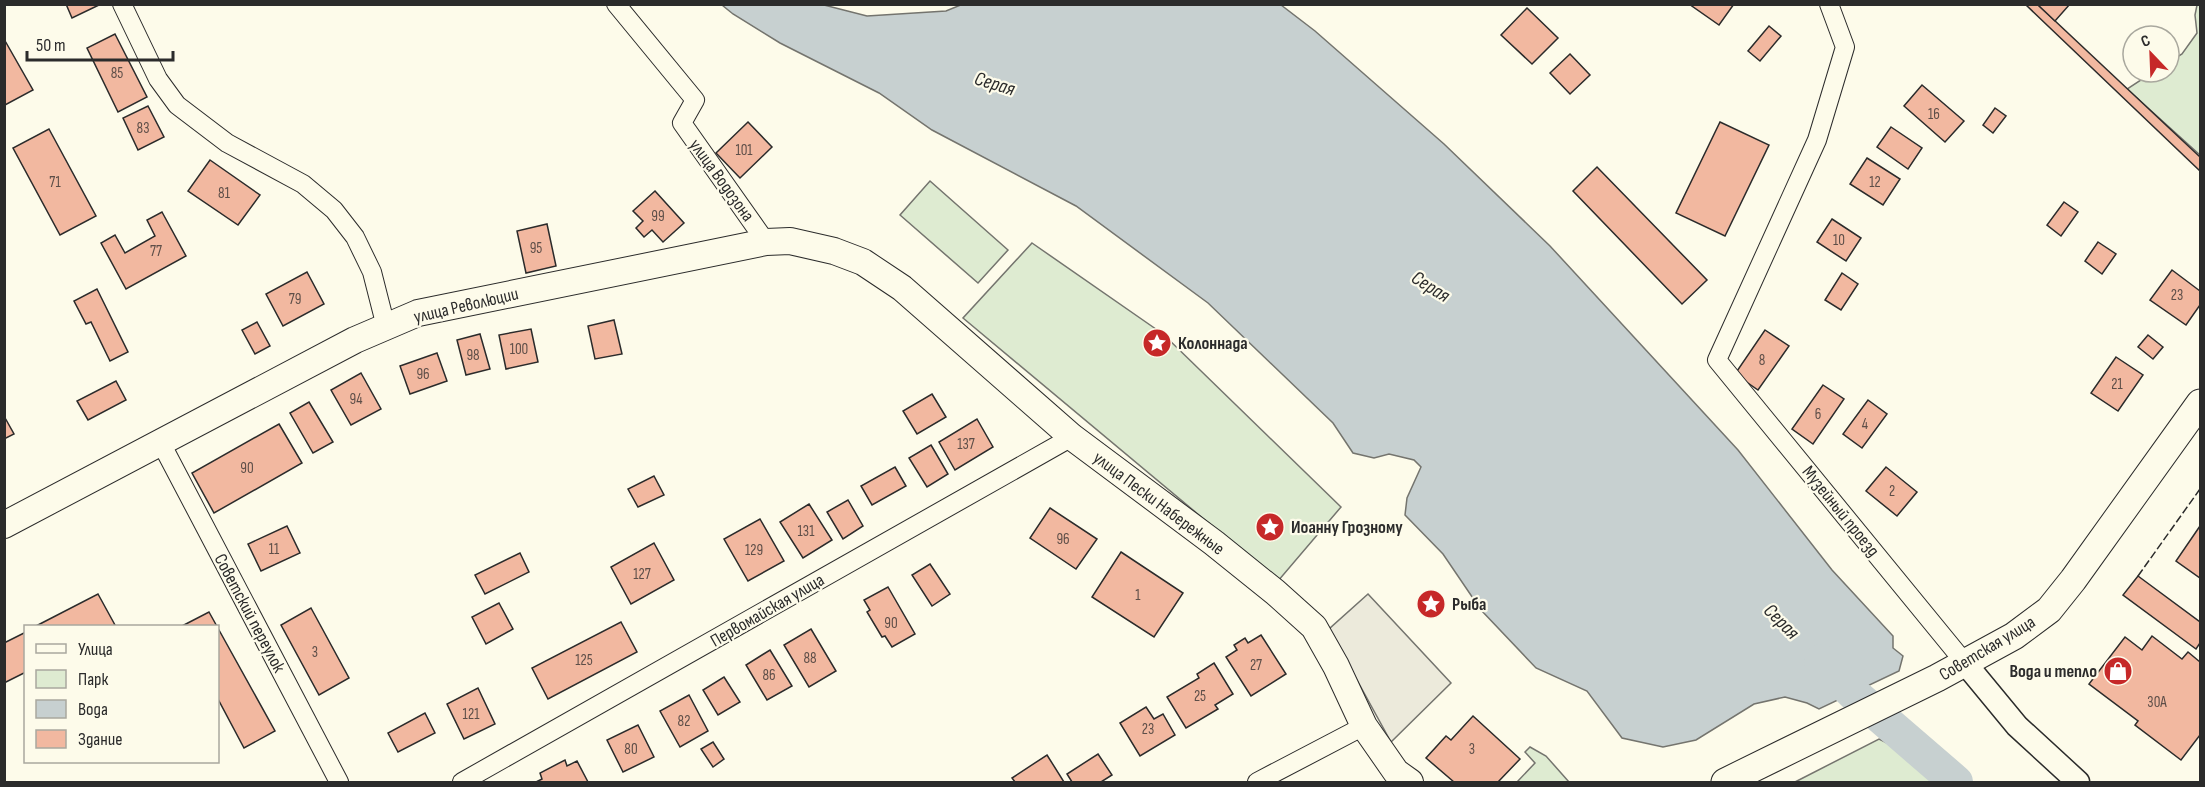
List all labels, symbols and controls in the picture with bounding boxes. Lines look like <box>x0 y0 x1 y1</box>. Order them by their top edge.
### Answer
scale bar <box>27 24 172 62</box>
north arrow <box>2121 24 2181 84</box>
text: С <box>2138 31 2153 52</box>
text: 50 m <box>36 35 66 56</box>
house number: 85 <box>111 64 123 83</box>
water label: Серая <box>972 66 1018 102</box>
house number: 16 <box>1928 105 1940 124</box>
house number: 83 <box>137 119 149 138</box>
street label: улица Водозона <box>685 135 759 226</box>
house number: 101 <box>735 141 753 160</box>
house number: 71 <box>49 173 61 192</box>
house number: 12 <box>1869 173 1881 192</box>
house number: 81 <box>218 184 231 203</box>
house number: 99 <box>651 207 665 226</box>
house number: 10 <box>1833 231 1845 250</box>
house number: 95 <box>530 239 542 258</box>
house number: 77 <box>150 242 162 261</box>
water label: Серая <box>1407 266 1454 308</box>
street label: улица Революции <box>412 283 521 328</box>
house number: 23 <box>2171 286 2183 305</box>
house number: 79 <box>289 290 301 309</box>
place icon: Колоннада <box>1141 327 1173 359</box>
place label: Колоннада <box>1178 333 1248 354</box>
house number: 100 <box>510 340 528 359</box>
house number: 98 <box>466 346 480 365</box>
house number: 8 <box>1759 351 1765 370</box>
house number: 96 <box>416 365 430 384</box>
house number: 21 <box>2111 375 2123 394</box>
house number: 94 <box>350 390 362 409</box>
house number: 6 <box>1815 405 1821 424</box>
house number: 4 <box>1862 415 1868 434</box>
house number: 137 <box>957 435 975 454</box>
street label: улица Пески Набережные <box>1089 447 1228 560</box>
house number: 90 <box>240 459 254 478</box>
street label: Музейный проезд <box>1798 462 1884 561</box>
house number: 2 <box>1889 482 1895 501</box>
place icon: Иоанну Грозному <box>1254 511 1286 543</box>
place label: Иоанну Грозному <box>1291 517 1403 538</box>
house number: 131 <box>798 522 815 541</box>
house number: 96 <box>1056 530 1070 549</box>
house number: 11 <box>269 540 280 559</box>
house number: 129 <box>745 541 763 560</box>
street label: Советский переулок <box>209 550 290 676</box>
house number: 127 <box>633 565 651 584</box>
street label: Первомайская улица <box>707 569 828 651</box>
house number: 1 <box>1135 586 1141 605</box>
place icon: Рыба <box>1415 588 1447 620</box>
place label: Рыба <box>1452 594 1486 615</box>
water label: Серая <box>1758 599 1805 645</box>
street label: Советская улица <box>1935 612 2039 685</box>
house number: 90 <box>884 614 898 633</box>
legend <box>24 625 219 763</box>
text: Улица <box>78 639 113 660</box>
house number: 3 <box>312 643 318 662</box>
house number: 88 <box>803 649 817 668</box>
house number: 125 <box>575 651 593 670</box>
shop icon: Вода и тепло <box>2102 655 2134 687</box>
house number: 27 <box>1250 656 1262 675</box>
place label: Вода и тепло <box>2009 661 2097 682</box>
house number: 86 <box>762 666 776 685</box>
text: Парк <box>78 669 109 690</box>
house number: 25 <box>1194 687 1206 706</box>
house number: 30А <box>2147 693 2167 712</box>
text: Вода <box>78 699 108 720</box>
house number: 121 <box>463 705 480 724</box>
house number: 82 <box>678 712 690 731</box>
house number: 23 <box>1142 720 1154 739</box>
text: Здание <box>78 729 123 750</box>
house number: 80 <box>624 740 638 759</box>
house number: 3 <box>1469 740 1475 759</box>

